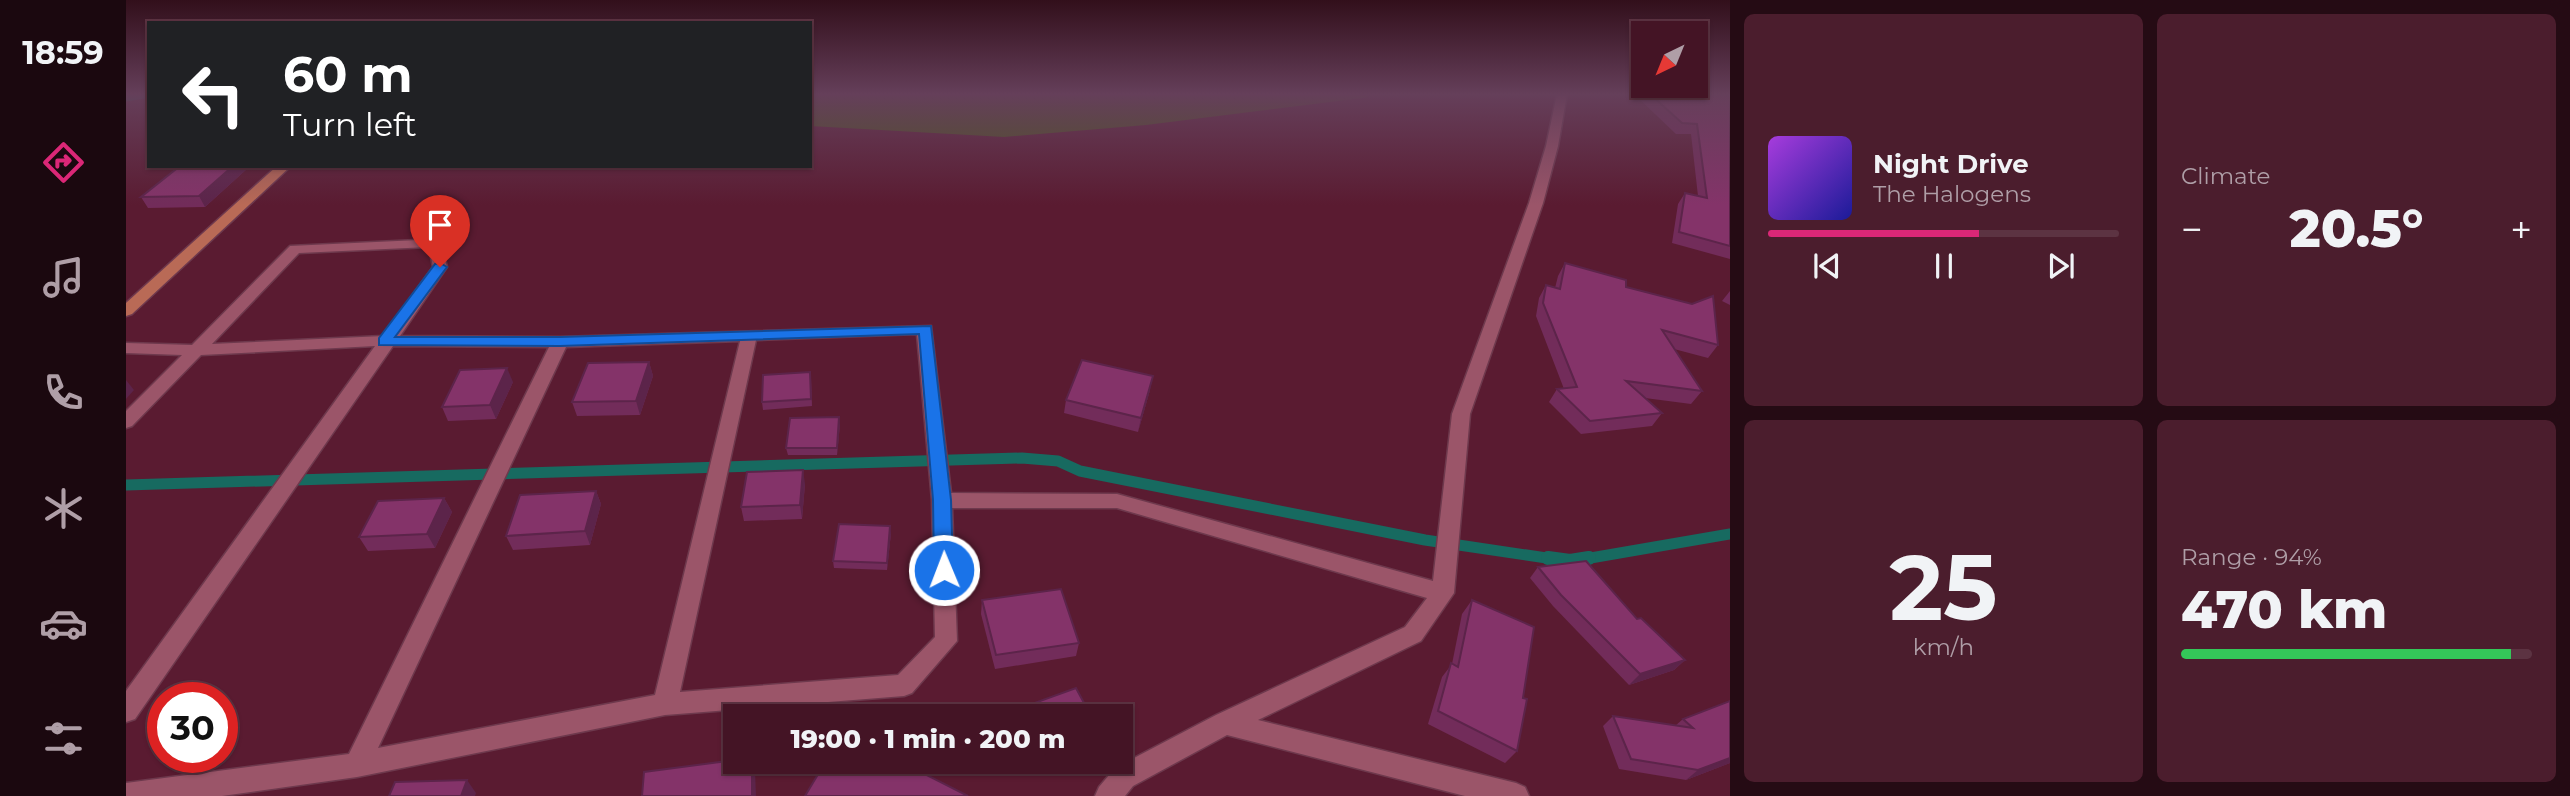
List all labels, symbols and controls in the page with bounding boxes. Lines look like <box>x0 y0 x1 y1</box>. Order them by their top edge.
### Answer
north arrow <box>1631 21 1708 98</box>
map controls <box>1631 21 1708 98</box>
text: 18:59 <box>22 33 104 72</box>
text: 60 m <box>283 45 413 104</box>
icon: left <box>168 49 259 140</box>
text: Turn left <box>283 105 417 144</box>
icon: directions <box>39 138 88 187</box>
text: Night Drive <box>1873 148 2029 180</box>
text: Climate <box>2181 162 2270 190</box>
text: The Halogens <box>1873 180 2031 208</box>
pin <box>410 195 470 267</box>
text: 20.5° <box>2290 197 2423 260</box>
icon: arrive <box>421 206 459 244</box>
text: − <box>2181 206 2203 253</box>
text: + <box>2510 206 2532 253</box>
icon: previous <box>1808 247 1846 285</box>
icon: pause <box>1925 247 1963 285</box>
icon: next <box>2042 247 2080 285</box>
icon: music <box>39 253 88 302</box>
icon: phone <box>39 368 88 417</box>
icon: climate <box>39 484 88 533</box>
text: 25 <box>1890 532 1997 643</box>
position arrow <box>907 533 981 607</box>
text: Range · 94% <box>2181 543 2322 571</box>
text: 470 km <box>2181 578 2387 641</box>
icon: car <box>39 599 88 648</box>
text: km/h <box>1913 633 1974 661</box>
speed limit sign: 30 <box>147 682 238 773</box>
icon: filters <box>39 714 88 763</box>
text: 19:00 · 1 min · 200 m <box>791 723 1065 755</box>

